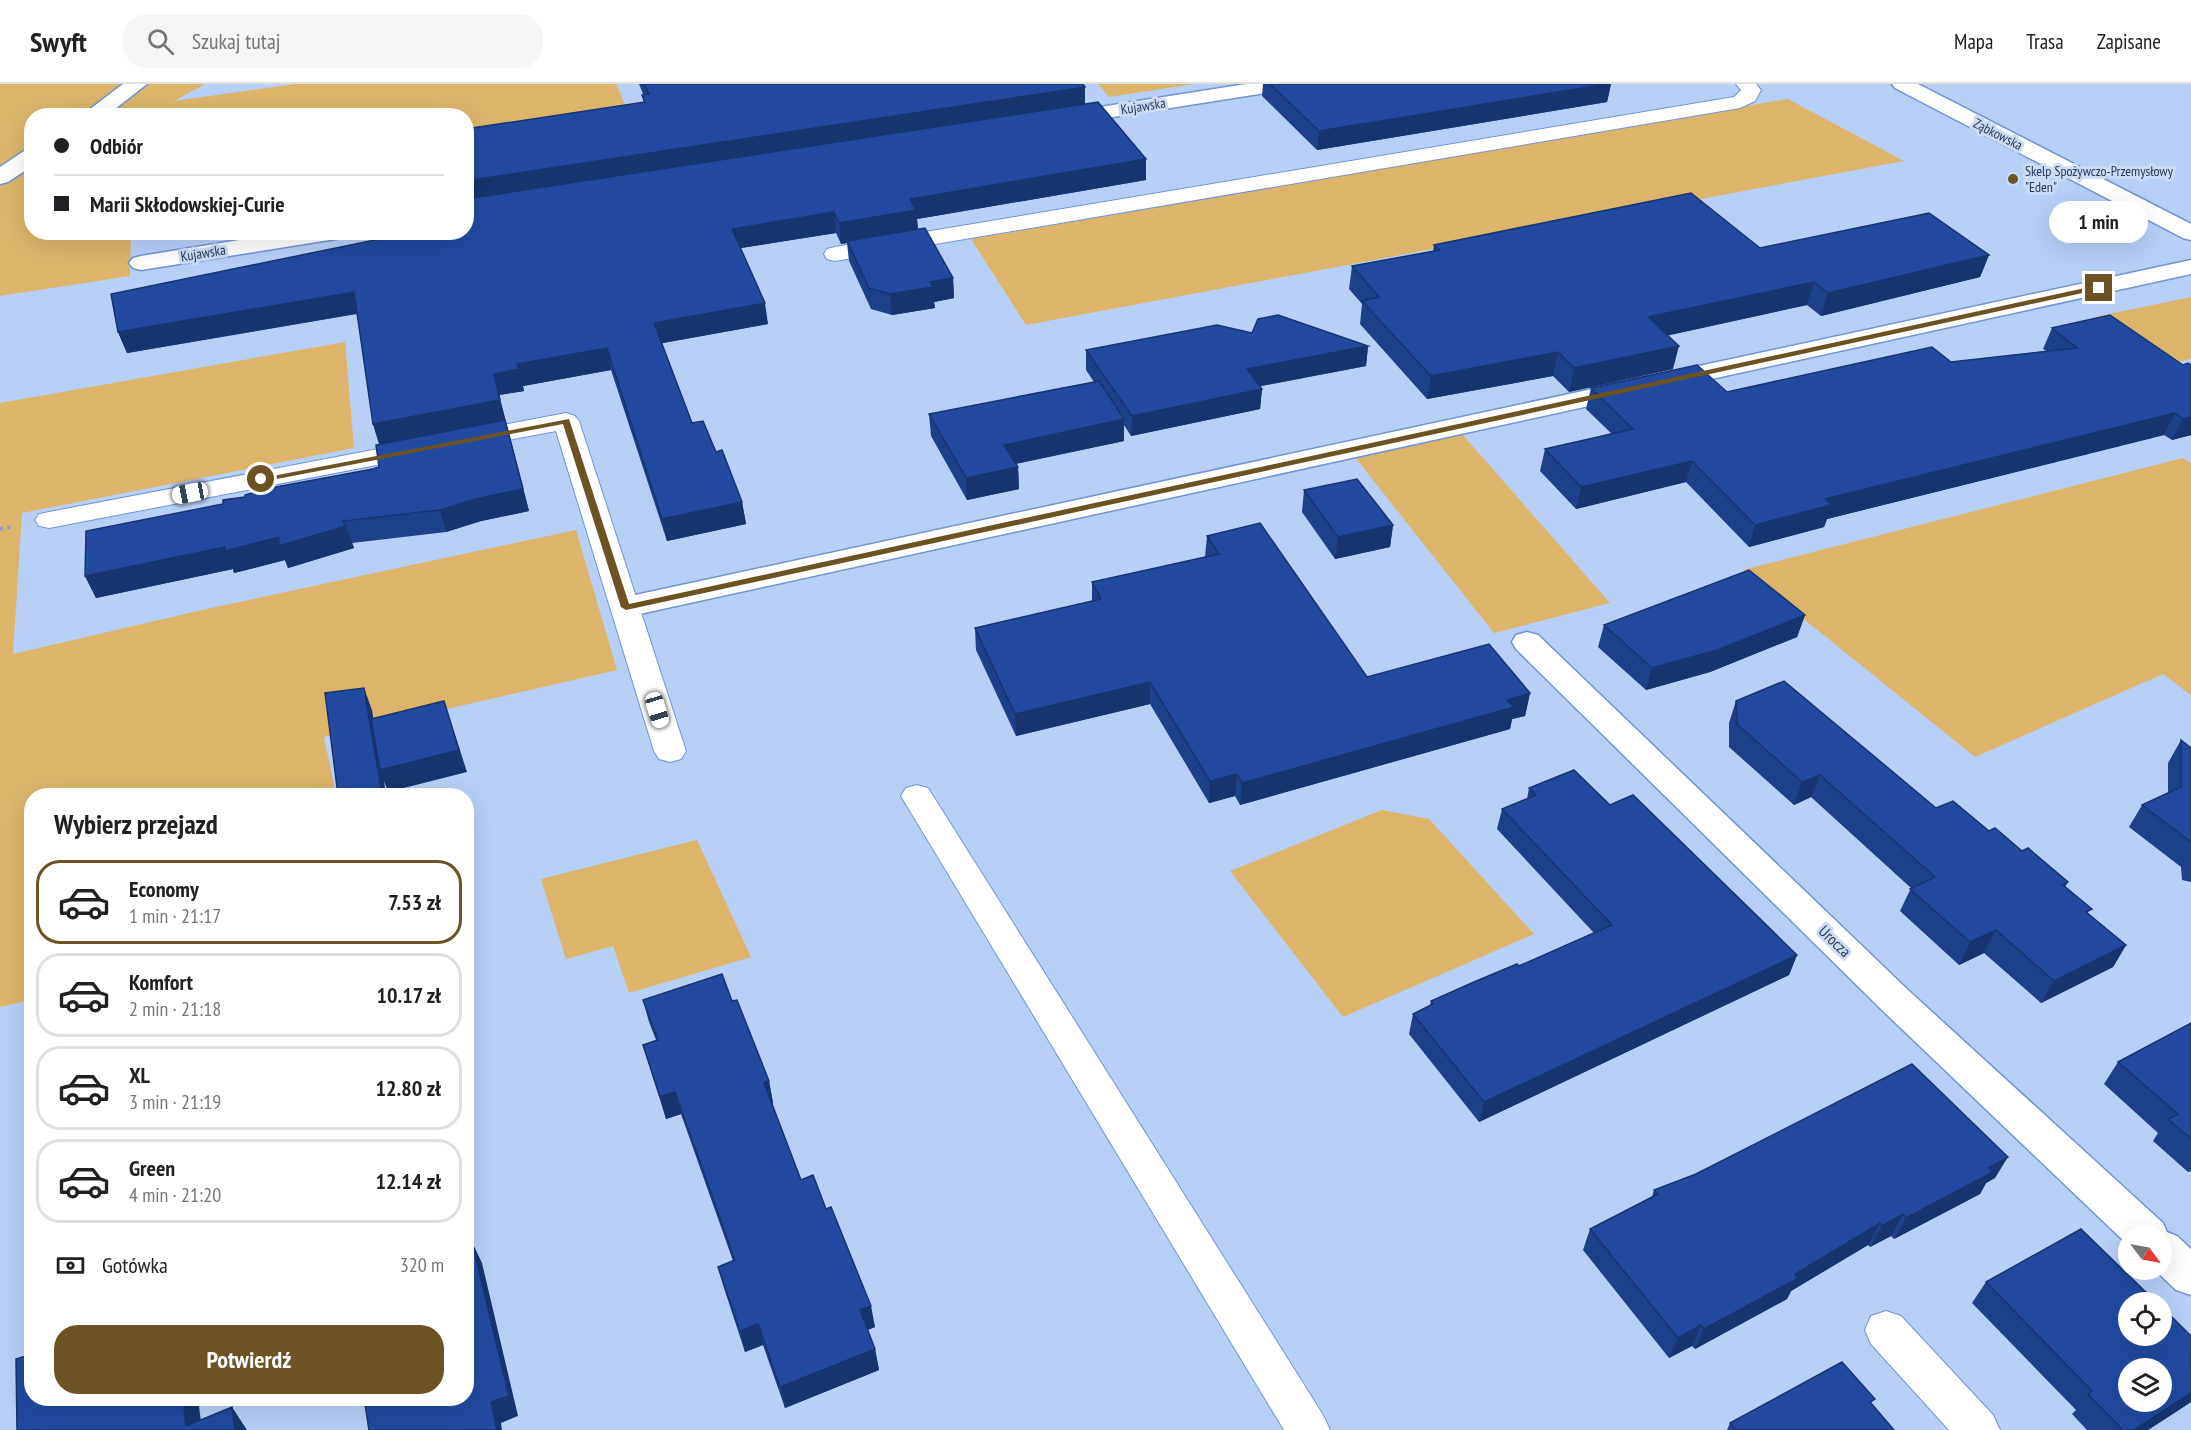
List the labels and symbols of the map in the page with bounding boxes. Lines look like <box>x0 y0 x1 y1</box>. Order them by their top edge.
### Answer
street label: Kujawska <box>1119 94 1167 118</box>
street label: Ząbkowska <box>1970 114 2026 154</box>
place label: Skelp Spożywczo-Przemysłowy "Eden" <box>2025 162 2174 196</box>
marker: Skelp Spożywczo-Przemysłowy "Eden" <box>2006 172 2020 186</box>
callout: 1 min <box>2050 201 2148 243</box>
street label: Kujawska <box>179 241 227 265</box>
route end <box>2085 274 2112 301</box>
route start <box>247 465 274 492</box>
car <box>171 481 209 505</box>
car <box>643 690 671 730</box>
street label: Urocza <box>1815 921 1855 961</box>
north arrow <box>2118 1226 2172 1280</box>

